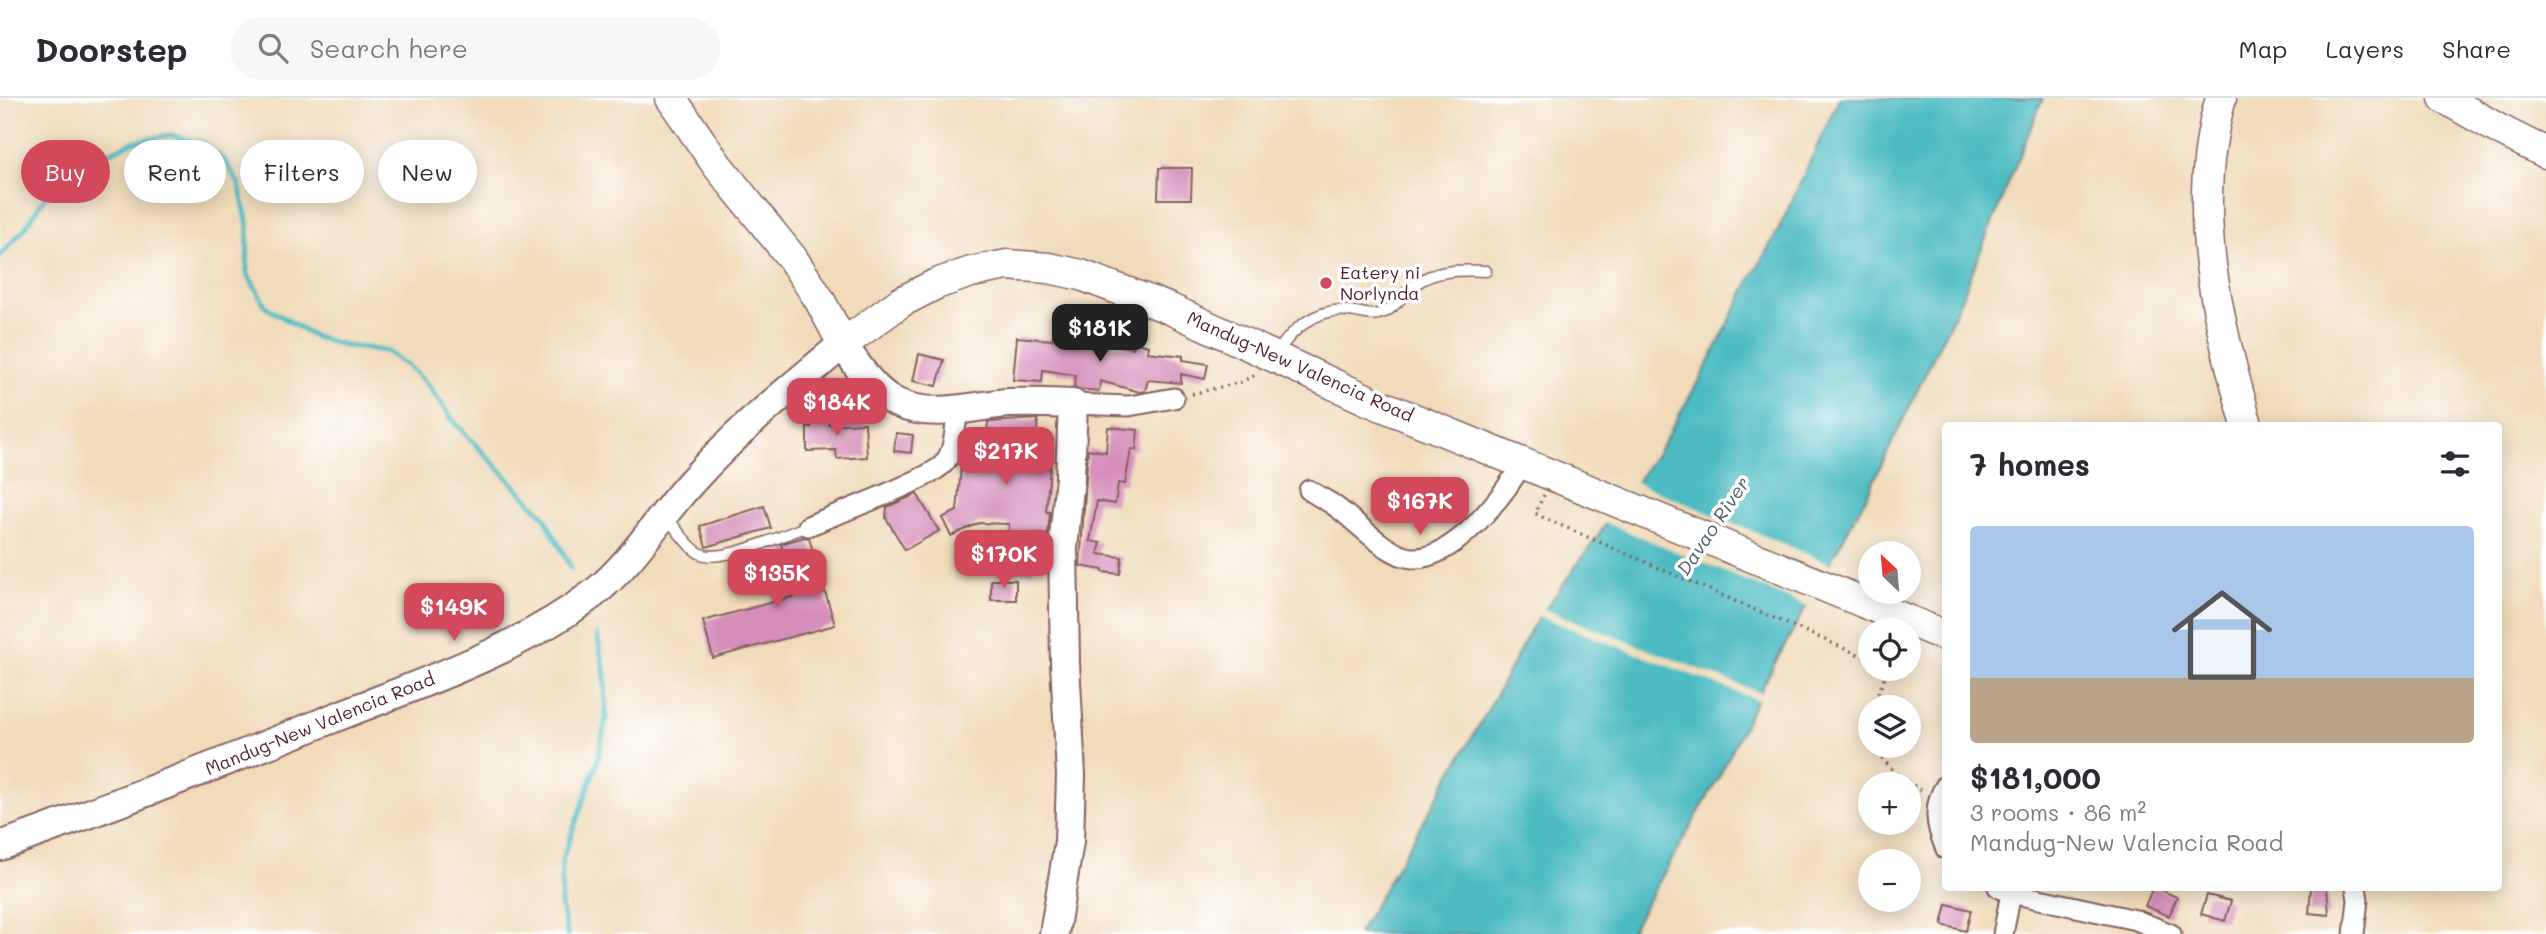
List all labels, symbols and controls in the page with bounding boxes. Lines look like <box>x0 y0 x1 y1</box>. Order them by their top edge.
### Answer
search box <box>230 17 720 80</box>
text: Doorstep <box>35 27 188 70</box>
icon: search <box>254 29 292 67</box>
text: Search here <box>310 31 468 65</box>
text: Map <box>2239 33 2287 64</box>
text: Layers <box>2325 33 2404 64</box>
text: Share <box>2442 33 2511 64</box>
chip: Buy <box>21 140 110 203</box>
chip: Rent <box>124 140 226 203</box>
chip: Filters <box>240 140 364 203</box>
chip: New <box>378 140 477 203</box>
place label: Eatery ni Norlynda <box>1340 260 1420 305</box>
marker: Eatery ni Norlynda <box>1318 275 1334 291</box>
pin: $181K <box>1051 304 1149 364</box>
street label: Mandug-New Valencia Road <box>1183 305 1417 427</box>
text: $181K <box>1068 312 1132 342</box>
pin: $184K <box>788 378 886 438</box>
text: $184K <box>803 386 871 416</box>
pin: $217K <box>957 428 1055 487</box>
text: $217K <box>973 435 1039 465</box>
text: 7 homes <box>1970 444 2090 484</box>
icon: filters <box>2436 445 2474 483</box>
water label: Davao River <box>1670 472 1755 580</box>
pin: $167K <box>1371 478 1469 537</box>
text: $167K <box>1387 485 1453 515</box>
pin: $170K <box>955 531 1053 590</box>
text: $170K <box>970 538 1038 568</box>
north arrow <box>1858 541 1922 604</box>
map controls <box>1858 541 1921 912</box>
pin: $135K <box>728 550 826 609</box>
text: $135K <box>744 557 810 587</box>
icon: home <box>2159 572 2285 698</box>
pin: $149K <box>405 584 503 643</box>
text: $149K <box>420 591 488 621</box>
button: locate <box>1858 618 1921 681</box>
street label: Mandug-New Valencia Road <box>201 666 438 780</box>
button: layers <box>1858 695 1921 758</box>
text: $181,000 <box>1970 757 2101 797</box>
button: + <box>1858 772 1921 835</box>
text: 3 rooms · 86 m² <box>1970 797 2146 827</box>
text: Mandug-New Valencia Road <box>1970 827 2283 857</box>
button: − <box>1858 849 1921 912</box>

